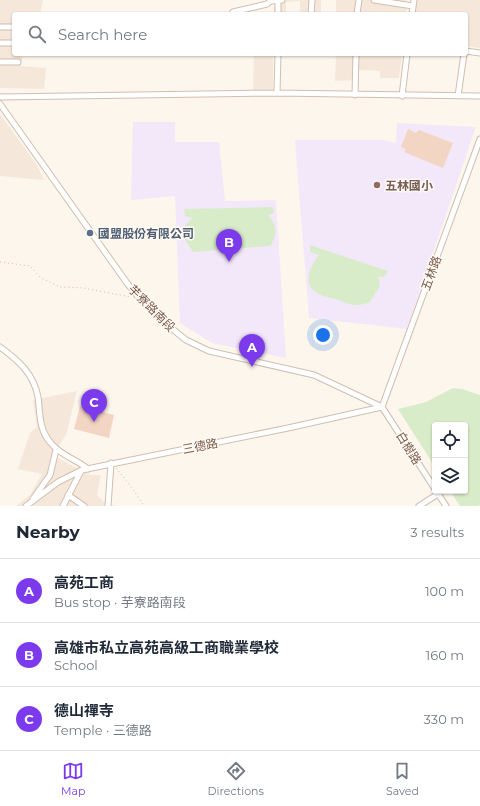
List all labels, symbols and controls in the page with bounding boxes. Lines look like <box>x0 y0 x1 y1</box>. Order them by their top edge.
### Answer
search box <box>12 12 468 56</box>
icon: search <box>26 23 48 45</box>
text: Search here <box>58 25 147 44</box>
place label: 五林國小 <box>385 178 433 193</box>
marker: 五林國小 <box>372 180 382 190</box>
place label: 國盟股份有限公司 <box>98 226 194 241</box>
marker: 國盟股份有限公司 <box>85 228 95 238</box>
pin: B <box>216 229 242 262</box>
street label: 五林路 <box>418 254 444 292</box>
street label: 芋寮路南段 <box>125 281 179 335</box>
your location <box>313 325 333 345</box>
pin: A <box>239 334 265 367</box>
pin: C <box>81 389 107 422</box>
map controls <box>432 422 468 494</box>
button: locate <box>432 422 468 458</box>
street label: 白樹路 <box>393 429 425 467</box>
street label: 三德路 <box>181 435 219 457</box>
button: layers <box>432 458 468 494</box>
text: Nearby <box>16 522 80 542</box>
text: 3 results <box>410 524 464 540</box>
text: 高苑工商 <box>54 573 114 592</box>
text: A <box>24 583 34 599</box>
text: 100 m <box>425 583 464 599</box>
text: Bus stop · 芋寮路南段 <box>54 594 186 610</box>
text: 高雄市私立高苑高級工商職業學校 <box>54 638 279 657</box>
text: B <box>24 647 34 663</box>
text: 160 m <box>426 647 464 663</box>
text: School <box>54 657 98 673</box>
text: 德山禪寺 <box>54 701 114 720</box>
text: C <box>24 711 34 727</box>
text: 330 m <box>424 711 464 727</box>
text: Temple · 三德路 <box>54 722 152 738</box>
tab: Map <box>61 760 85 798</box>
tab: Directions <box>208 760 264 798</box>
tab: Saved <box>386 760 419 798</box>

